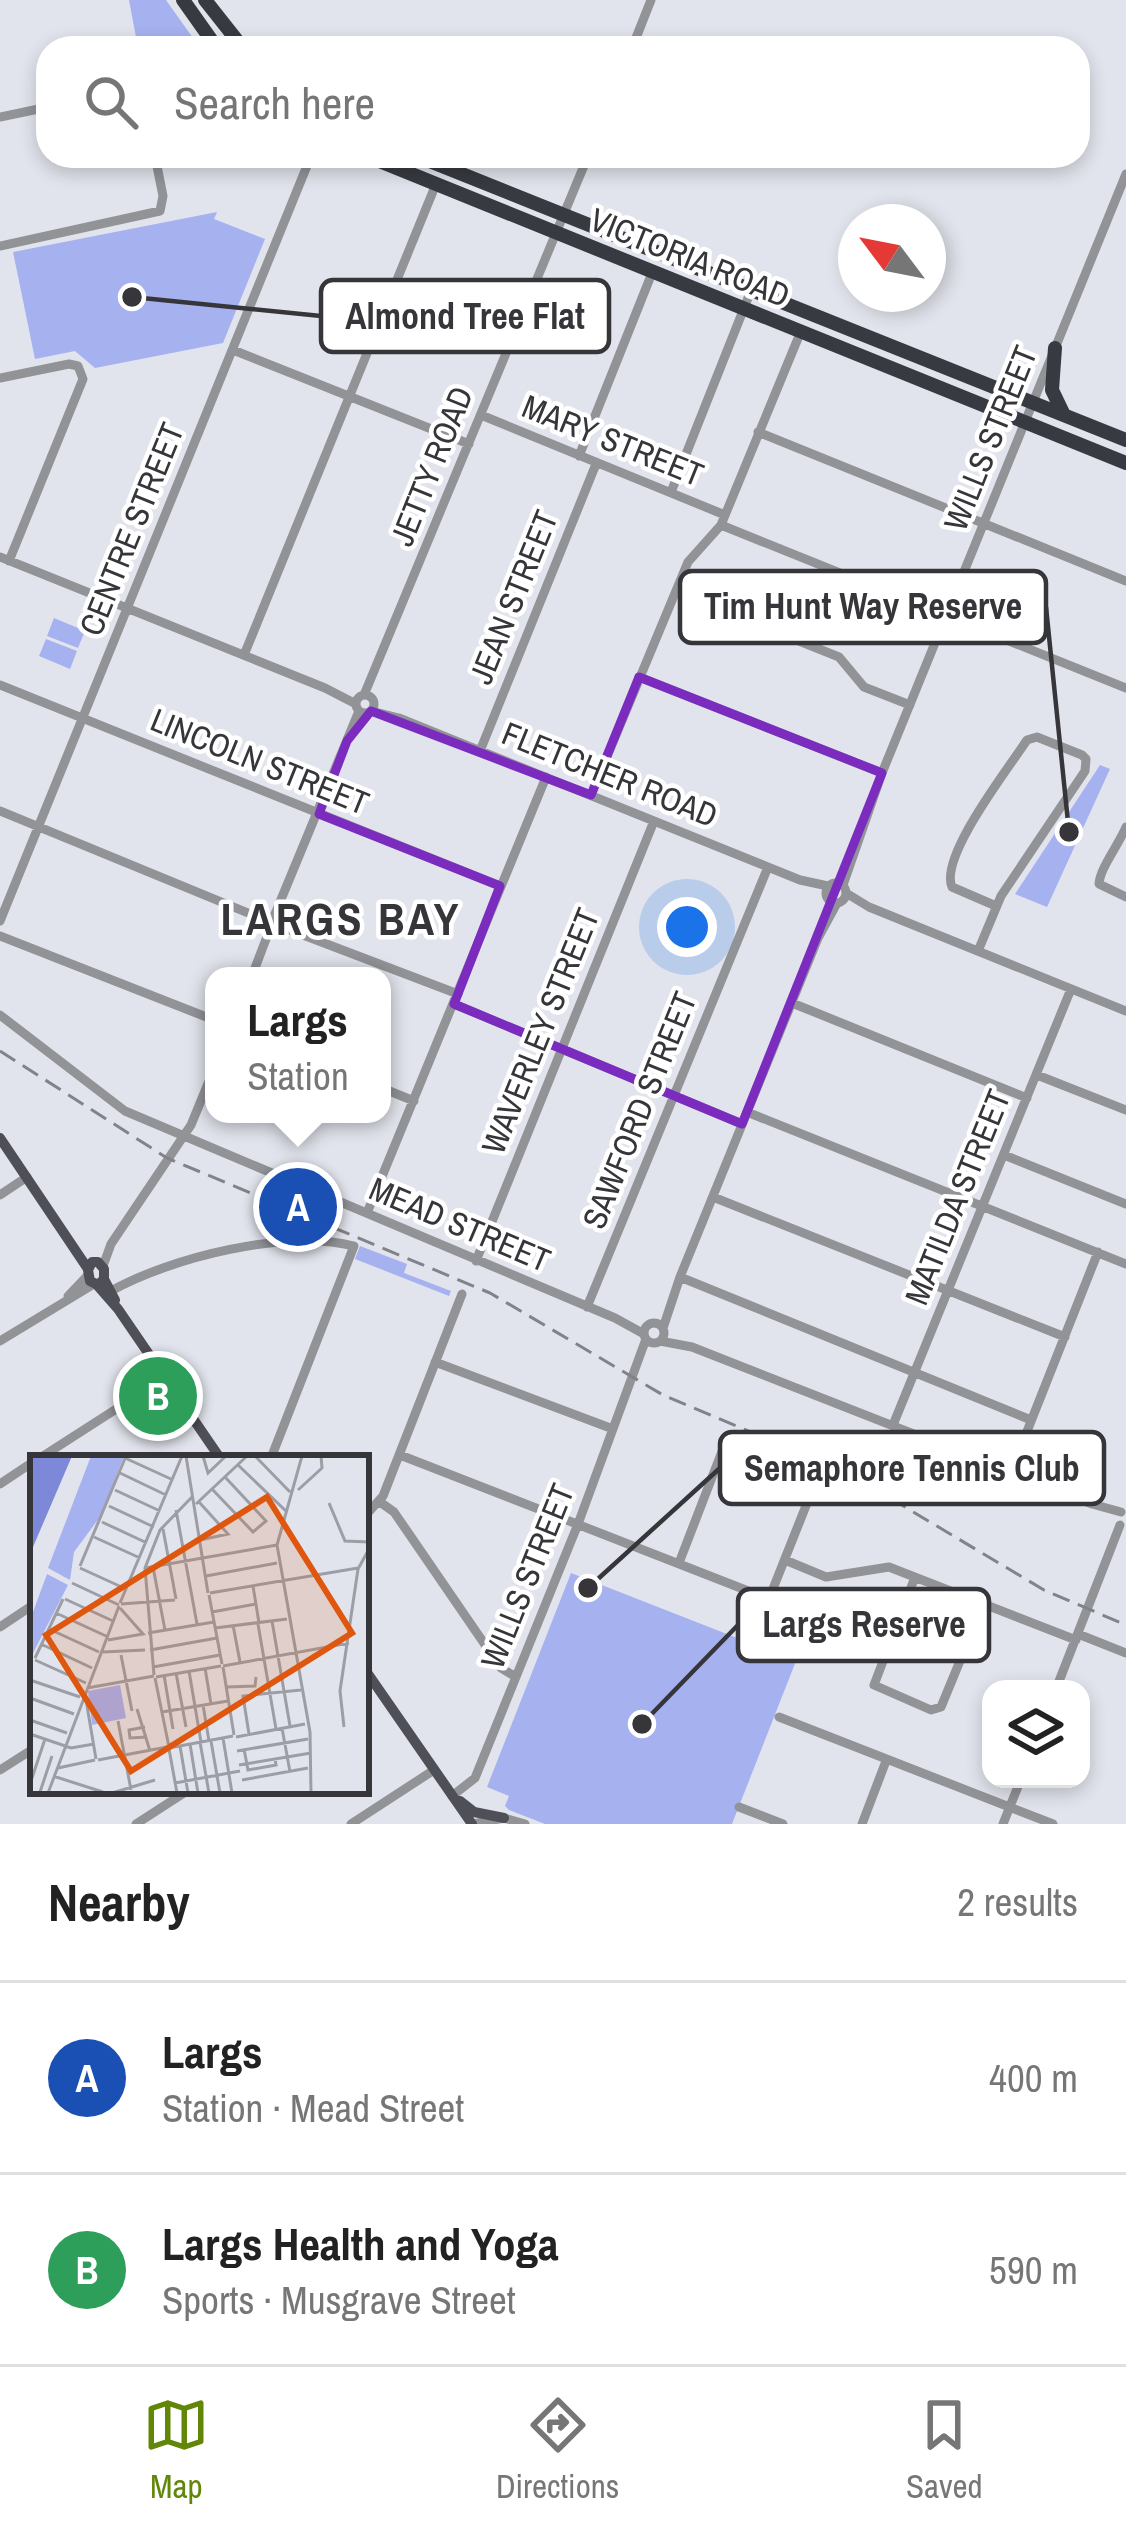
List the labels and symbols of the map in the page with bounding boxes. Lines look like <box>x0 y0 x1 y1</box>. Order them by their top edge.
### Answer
street label: VICTORIA ROAD <box>584 197 796 317</box>
north arrow <box>838 204 946 312</box>
callout: Almond Tree Flat <box>321 280 609 352</box>
text: Almond Tree Flat <box>345 292 585 340</box>
street label: WILLS STREET <box>933 339 1047 537</box>
street label: JETTY ROAD <box>379 380 483 552</box>
street label: MARY STREET <box>516 384 710 496</box>
street label: CENTRE STREET <box>68 416 194 642</box>
street label: JEAN STREET <box>458 504 568 690</box>
callout: Tim Hunt Way Reserve <box>680 571 1046 643</box>
text: Tim Hunt Way Reserve <box>704 582 1022 630</box>
street label: LINCOLN STREET <box>144 697 376 825</box>
street label: FLETCHER ROAD <box>496 711 724 837</box>
district label: LARGS BAY <box>221 888 461 949</box>
your location <box>657 897 717 957</box>
street label: WAVERLEY STREET <box>471 902 609 1160</box>
street label: SAWFORD STREET <box>571 985 707 1235</box>
street label: MATILDA STREET <box>894 1083 1020 1311</box>
pin: A <box>259 1162 337 1252</box>
street label: MEAD STREET <box>363 1166 557 1282</box>
pin: B <box>119 1351 197 1441</box>
callout: Semaphore Tennis Club <box>720 1432 1104 1504</box>
text: Semaphore Tennis Club <box>744 1444 1080 1492</box>
inset map <box>30 1455 369 1794</box>
street label: WILLS STREET <box>470 1477 584 1675</box>
callout: Largs Reserve <box>738 1589 989 1661</box>
text: Largs Reserve <box>762 1600 966 1648</box>

